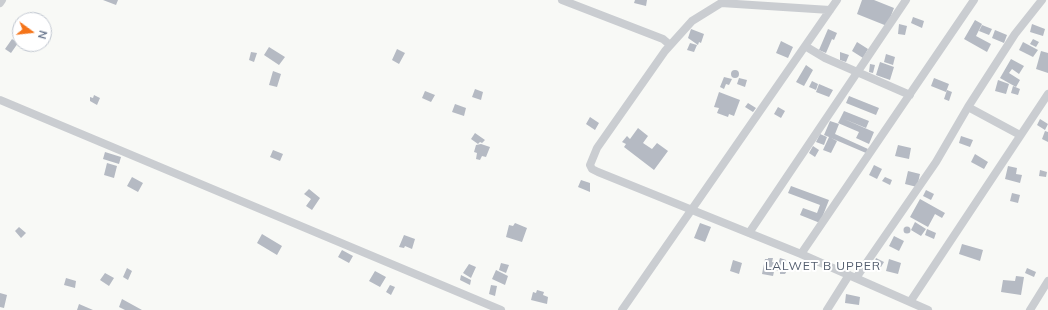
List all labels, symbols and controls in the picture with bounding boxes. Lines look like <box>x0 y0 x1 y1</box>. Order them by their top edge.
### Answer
north arrow <box>12 12 52 52</box>
text: N <box>35 29 50 41</box>
district label: LALWET B UPPER <box>765 259 881 273</box>

